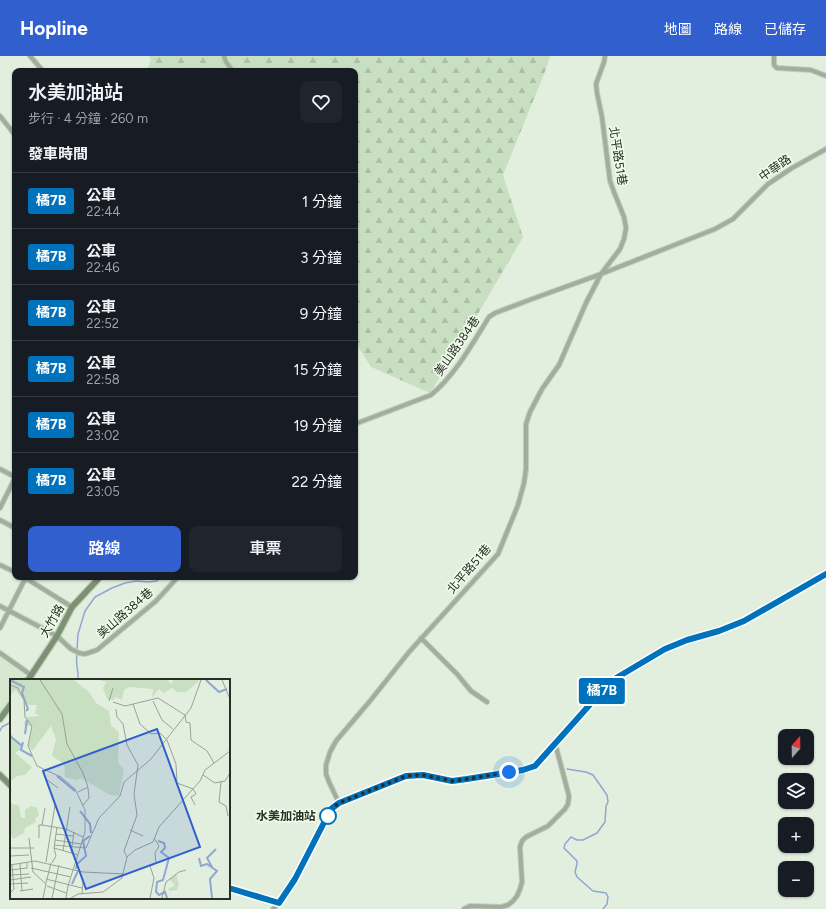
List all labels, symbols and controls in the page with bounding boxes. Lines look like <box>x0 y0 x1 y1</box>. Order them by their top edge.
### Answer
text: Hopline <box>20 17 88 40</box>
text: 地圖 <box>664 21 692 38</box>
text: 路線 <box>714 21 742 38</box>
text: 已儲存 <box>764 21 806 38</box>
text: 水美加油站 <box>28 81 123 104</box>
button: heart <box>300 81 342 123</box>
text: 步行 · 4 分鐘 · 260 m <box>28 111 148 126</box>
street label: 北平路51巷 <box>606 125 630 187</box>
text: 發車時間 <box>28 145 88 163</box>
street label: 中華路 <box>756 152 794 184</box>
text: 公車 <box>86 186 116 204</box>
text: 橘7B <box>36 192 66 209</box>
text: 1 分鐘 <box>302 193 342 211</box>
text: 22:44 <box>86 204 120 219</box>
text: 公車 <box>86 242 116 260</box>
text: 橘7B <box>36 248 66 265</box>
text: 3 分鐘 <box>300 249 342 267</box>
text: 22:46 <box>86 260 120 275</box>
text: 公車 <box>86 298 116 316</box>
text: 橘7B <box>36 304 66 321</box>
text: 9 分鐘 <box>300 305 342 323</box>
street label: 美山路384巷 <box>431 314 483 378</box>
text: 22:52 <box>86 316 119 331</box>
text: 公車 <box>86 354 116 372</box>
text: 橘7B <box>36 360 66 377</box>
text: 15 分鐘 <box>293 361 342 379</box>
text: 22:58 <box>86 372 120 387</box>
text: 公車 <box>86 410 116 428</box>
text: 橘7B <box>36 416 66 433</box>
text: 19 分鐘 <box>294 417 342 435</box>
text: 23:02 <box>86 428 120 443</box>
text: 公車 <box>86 466 116 484</box>
text: 橘7B <box>36 472 66 489</box>
text: 22 分鐘 <box>292 473 342 491</box>
text: 23:05 <box>86 484 120 499</box>
button: 路線 <box>28 526 181 572</box>
button: 車票 <box>189 526 342 572</box>
street label: 北平路51巷 <box>444 542 494 596</box>
street label: 美山路384巷 <box>94 585 156 641</box>
street label: 大竹路 <box>37 602 67 640</box>
line badge: 橘7B <box>579 678 625 704</box>
inset map <box>10 679 230 899</box>
text: 橘7B <box>587 682 617 699</box>
north arrow <box>778 729 814 765</box>
map controls <box>778 729 814 897</box>
your location <box>499 762 519 782</box>
button: layers <box>778 773 814 809</box>
marker: 水美加油站 <box>319 807 337 825</box>
place label: 水美加油站 <box>256 809 316 823</box>
button: + <box>778 817 814 853</box>
button: − <box>778 861 814 897</box>

